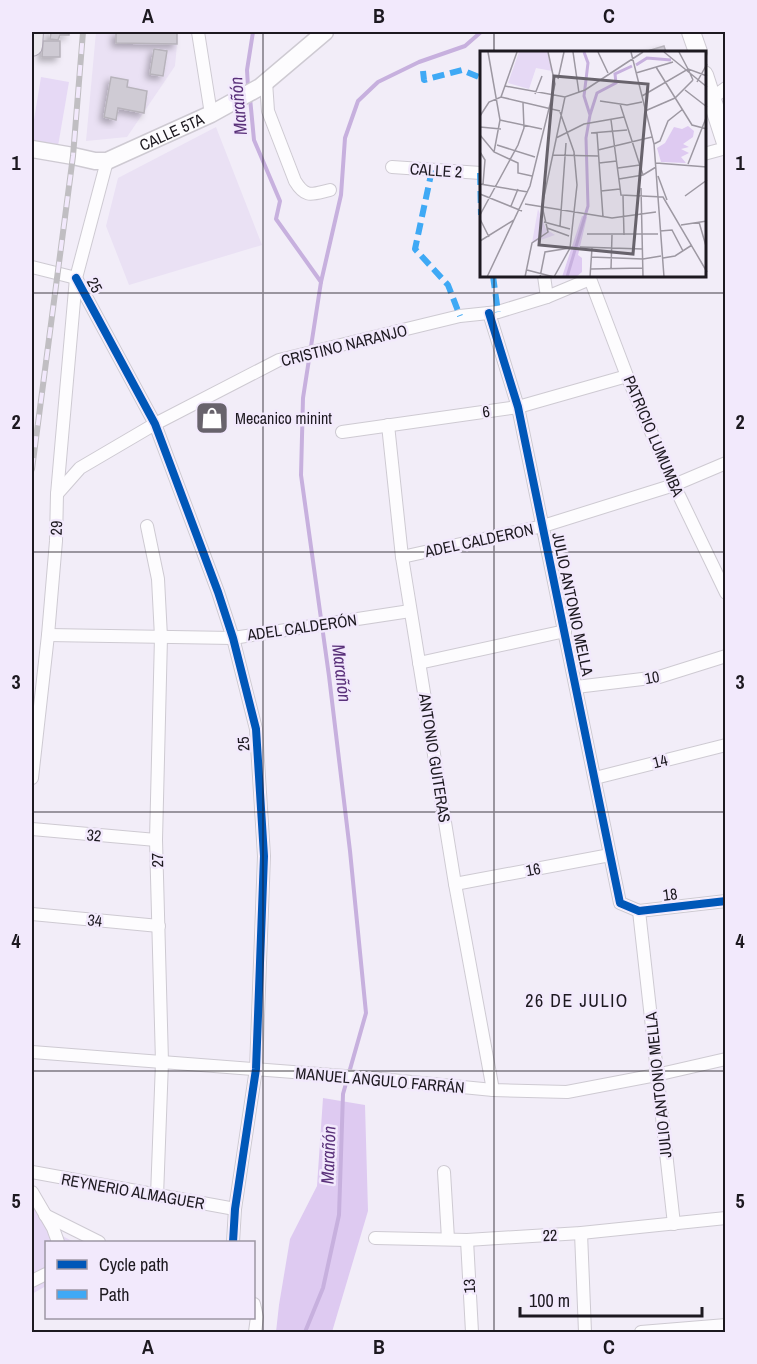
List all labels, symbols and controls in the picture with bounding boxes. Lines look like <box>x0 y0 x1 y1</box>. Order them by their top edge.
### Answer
text: A <box>142 2 154 29</box>
text: B <box>373 2 385 29</box>
text: C <box>603 2 615 29</box>
inset map <box>480 51 706 278</box>
water label: Marañón <box>223 76 253 136</box>
street label: CALLE 5TA <box>136 108 207 156</box>
text: 1 <box>11 149 21 176</box>
text: 1 <box>735 149 745 176</box>
street label: CALLE 2 <box>409 157 463 183</box>
street label: 25 <box>82 273 108 297</box>
street label: CRISTINO NARANJO <box>279 319 409 371</box>
street label: PATRICIO LUMUMBA <box>619 372 689 500</box>
shop icon: Mecanico minint <box>194 400 230 436</box>
street label: 6 <box>481 400 491 422</box>
place label: Mecanico minint <box>235 407 332 429</box>
text: 2 <box>11 408 21 435</box>
text: 2 <box>735 408 745 435</box>
street label: ADEL CALDERON <box>422 518 535 562</box>
street label: 29 <box>45 521 67 535</box>
street label: JULIO ANTONIO MELLA <box>547 530 599 678</box>
street label: ADEL CALDERÓN <box>245 608 358 646</box>
water label: Marañón <box>326 643 358 703</box>
street label: 10 <box>643 665 661 689</box>
text: 3 <box>11 668 21 695</box>
text: 3 <box>735 668 745 695</box>
street label: ANTONIO GUITERAS <box>414 691 456 824</box>
street label: 25 <box>232 736 254 752</box>
street label: 14 <box>650 749 670 773</box>
street label: 32 <box>86 823 102 847</box>
street label: 27 <box>146 853 168 867</box>
street label: 16 <box>524 857 542 881</box>
street label: 18 <box>661 882 679 906</box>
street label: 34 <box>87 908 103 932</box>
text: 4 <box>11 927 21 954</box>
text: 4 <box>735 927 745 954</box>
district label: 26 DE JULIO <box>525 988 629 1013</box>
street label: JULIO ANTONIO MELLA <box>639 1011 677 1159</box>
street label: MANUEL ANGULO FARRÁN <box>295 1062 465 1098</box>
water label: Marañón <box>314 1125 342 1185</box>
street label: REYNERIO ALMAGUER <box>60 1168 207 1215</box>
text: 5 <box>11 1187 21 1214</box>
text: 5 <box>735 1187 745 1214</box>
street label: 22 <box>542 1224 558 1246</box>
legend <box>45 1241 255 1319</box>
text: Cycle path <box>99 1252 169 1277</box>
street label: 13 <box>458 1278 480 1294</box>
scale bar <box>520 1280 702 1318</box>
text: Path <box>99 1282 129 1307</box>
text: 100 m <box>529 1288 570 1313</box>
text: A <box>142 1333 154 1360</box>
text: B <box>373 1333 385 1360</box>
text: C <box>603 1333 615 1360</box>

